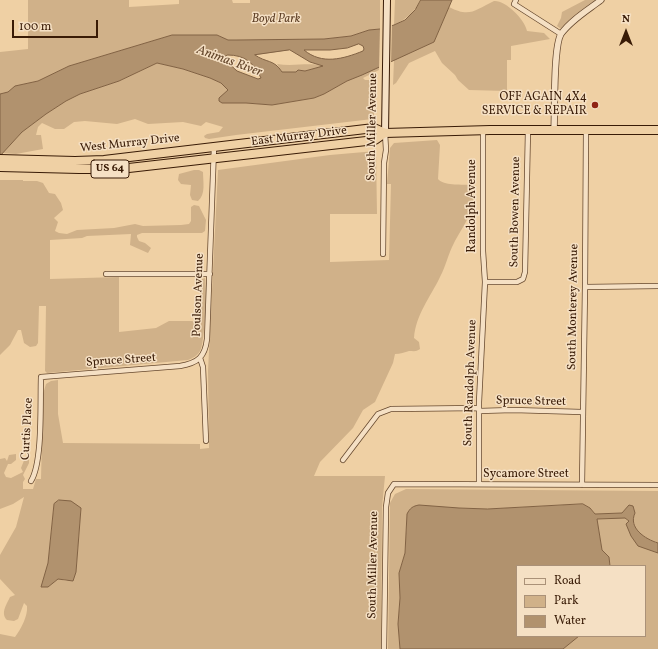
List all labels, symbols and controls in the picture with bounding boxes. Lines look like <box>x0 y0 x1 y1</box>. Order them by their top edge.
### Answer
scale bar <box>14 12 100 38</box>
north arrow <box>606 12 646 52</box>
text: N <box>622 12 630 27</box>
park label: Boyd Park <box>252 13 300 27</box>
text: 100 m <box>19 19 51 35</box>
water label: Animas River <box>194 43 264 81</box>
street label: South Miller Avenue <box>365 73 381 181</box>
place label: OFF AGAIN 4X4 SERVICE & REPAIR <box>482 91 587 119</box>
marker: OFF AGAIN 4X4 SERVICE & REPAIR <box>590 100 600 110</box>
street label: East Murray Drive <box>250 124 348 150</box>
street label: West Murray Drive <box>79 132 181 156</box>
street label: South Bowen Avenue <box>508 156 524 268</box>
street label: Randolph Avenue <box>466 159 480 253</box>
road number: US 64 <box>91 160 129 178</box>
street label: South Monterey Avenue <box>566 244 582 370</box>
street label: Poulson Avenue <box>190 253 208 337</box>
street label: South Randolph Avenue <box>462 319 480 447</box>
street label: Spruce Street <box>85 351 157 371</box>
street label: Spruce Street <box>496 394 566 410</box>
street label: Curtis Place <box>19 397 37 461</box>
street label: Sycamore Street <box>483 468 569 482</box>
street label: South Miller Avenue <box>366 511 382 619</box>
legend <box>516 565 646 637</box>
text: Road <box>554 573 581 589</box>
text: Park <box>554 593 579 609</box>
text: Water <box>554 613 586 629</box>

